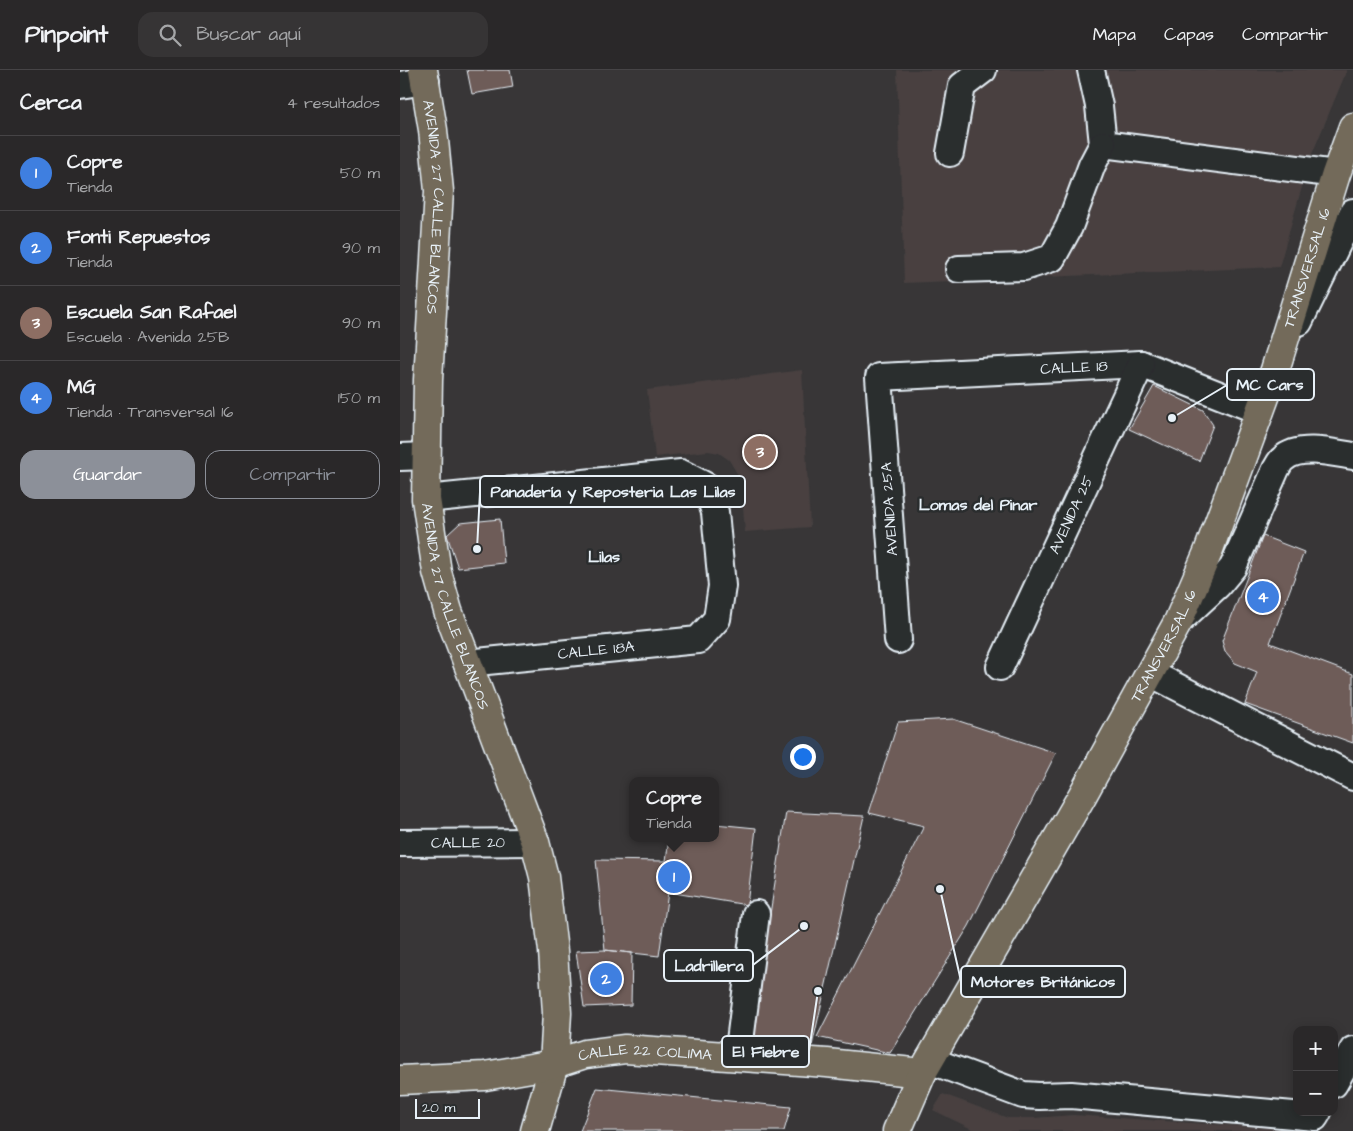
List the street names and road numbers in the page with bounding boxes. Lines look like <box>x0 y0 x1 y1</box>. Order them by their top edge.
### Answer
street label: AVENIDA 27 CALLE BLANCOS <box>417 98 449 315</box>
street label: TRANSVERSAL 16 <box>1279 205 1336 331</box>
street label: CALLE 18 <box>1040 356 1109 380</box>
street label: AVENIDA 25A <box>876 461 903 556</box>
street label: AVENIDA 25 <box>1044 472 1099 557</box>
street label: AVENIDA 27 CALLE BLANCOS <box>416 501 494 713</box>
street label: TRANSVERSAL 16 <box>1126 586 1202 706</box>
street label: CALLE 18A <box>557 636 636 665</box>
street label: CALLE 20 <box>431 832 506 854</box>
street label: CALLE 22 COLIMA <box>575 1039 713 1067</box>

